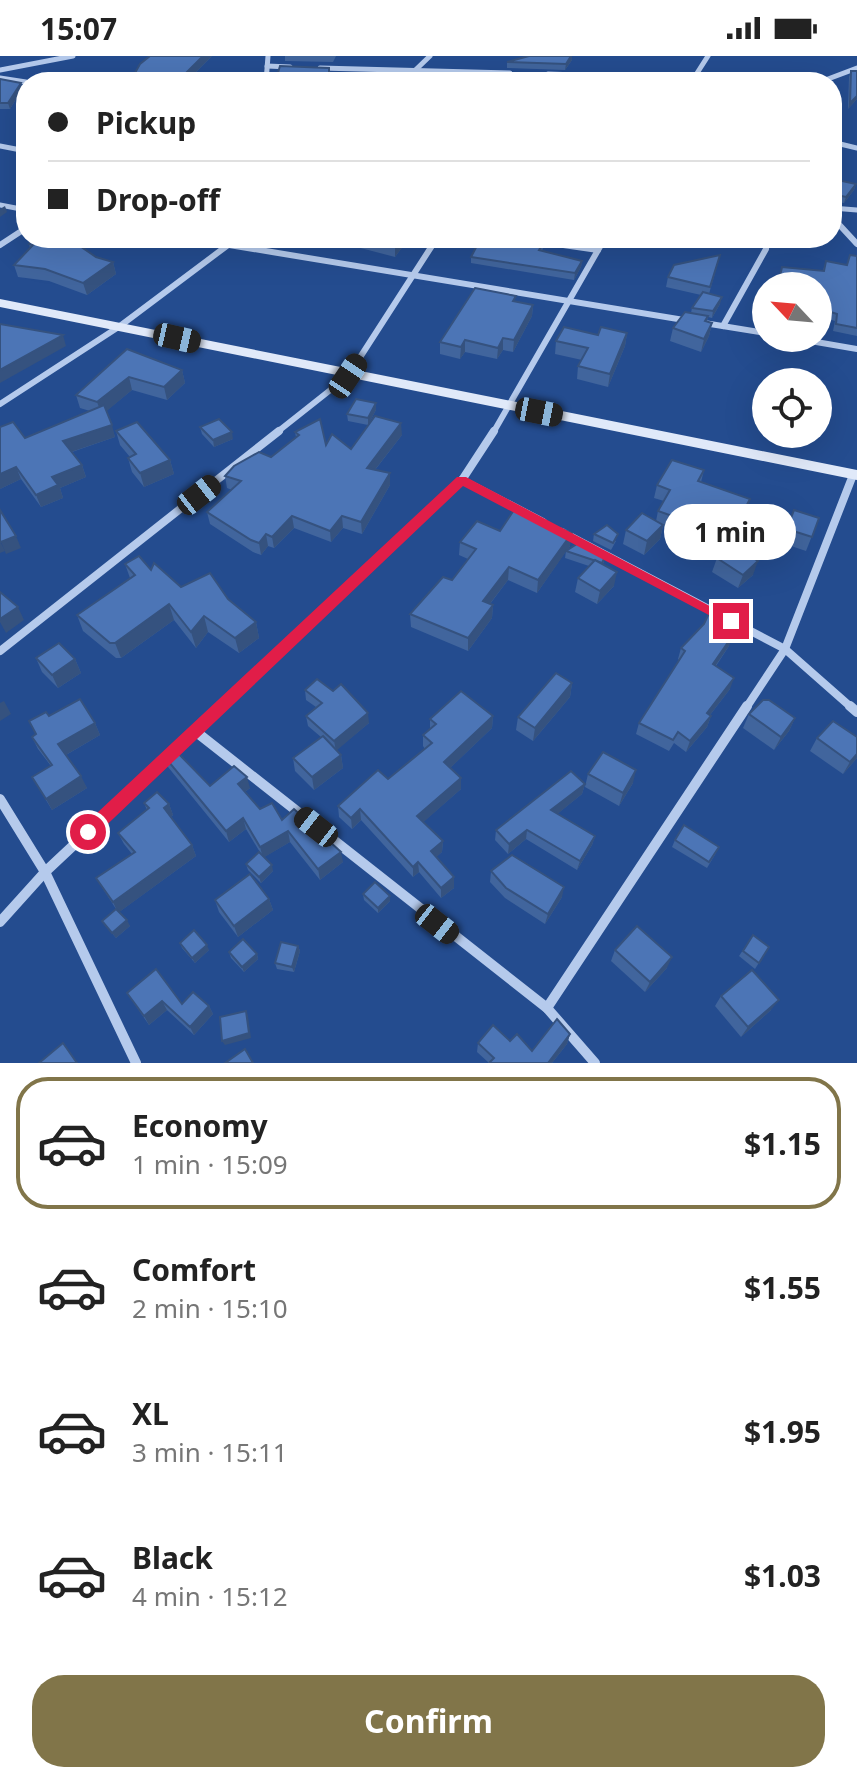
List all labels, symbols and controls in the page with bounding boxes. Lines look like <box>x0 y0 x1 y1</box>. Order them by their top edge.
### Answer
text: 15:07 <box>40 8 117 49</box>
text: Pickup <box>96 102 196 143</box>
text: Drop-off <box>96 179 220 220</box>
north arrow <box>752 272 832 352</box>
map controls <box>752 272 832 448</box>
car <box>151 321 203 355</box>
car <box>325 349 371 403</box>
button: locate <box>752 368 832 448</box>
car <box>513 396 565 428</box>
car <box>173 471 225 519</box>
callout: 1 min <box>665 505 797 561</box>
text: 1 min <box>694 514 766 550</box>
route end <box>713 603 749 639</box>
car <box>290 803 342 851</box>
route start <box>70 814 106 850</box>
car <box>411 900 463 948</box>
text: Economy <box>132 1105 268 1146</box>
icon: car <box>36 1107 108 1179</box>
text: $1.15 <box>744 1123 821 1164</box>
text: 1 min · 15:09 <box>132 1146 288 1182</box>
text: Comfort <box>132 1249 256 1290</box>
icon: car <box>36 1251 108 1323</box>
text: $1.55 <box>744 1267 821 1308</box>
text: 2 min · 15:10 <box>132 1290 288 1326</box>
text: XL <box>132 1393 169 1434</box>
icon: car <box>36 1395 108 1467</box>
text: $1.95 <box>744 1411 821 1452</box>
text: 3 min · 15:11 <box>132 1434 288 1470</box>
text: Black <box>132 1537 213 1578</box>
icon: car <box>36 1539 108 1611</box>
text: $1.03 <box>744 1555 821 1596</box>
text: 4 min · 15:12 <box>132 1578 288 1614</box>
button: Confirm <box>32 1675 825 1767</box>

